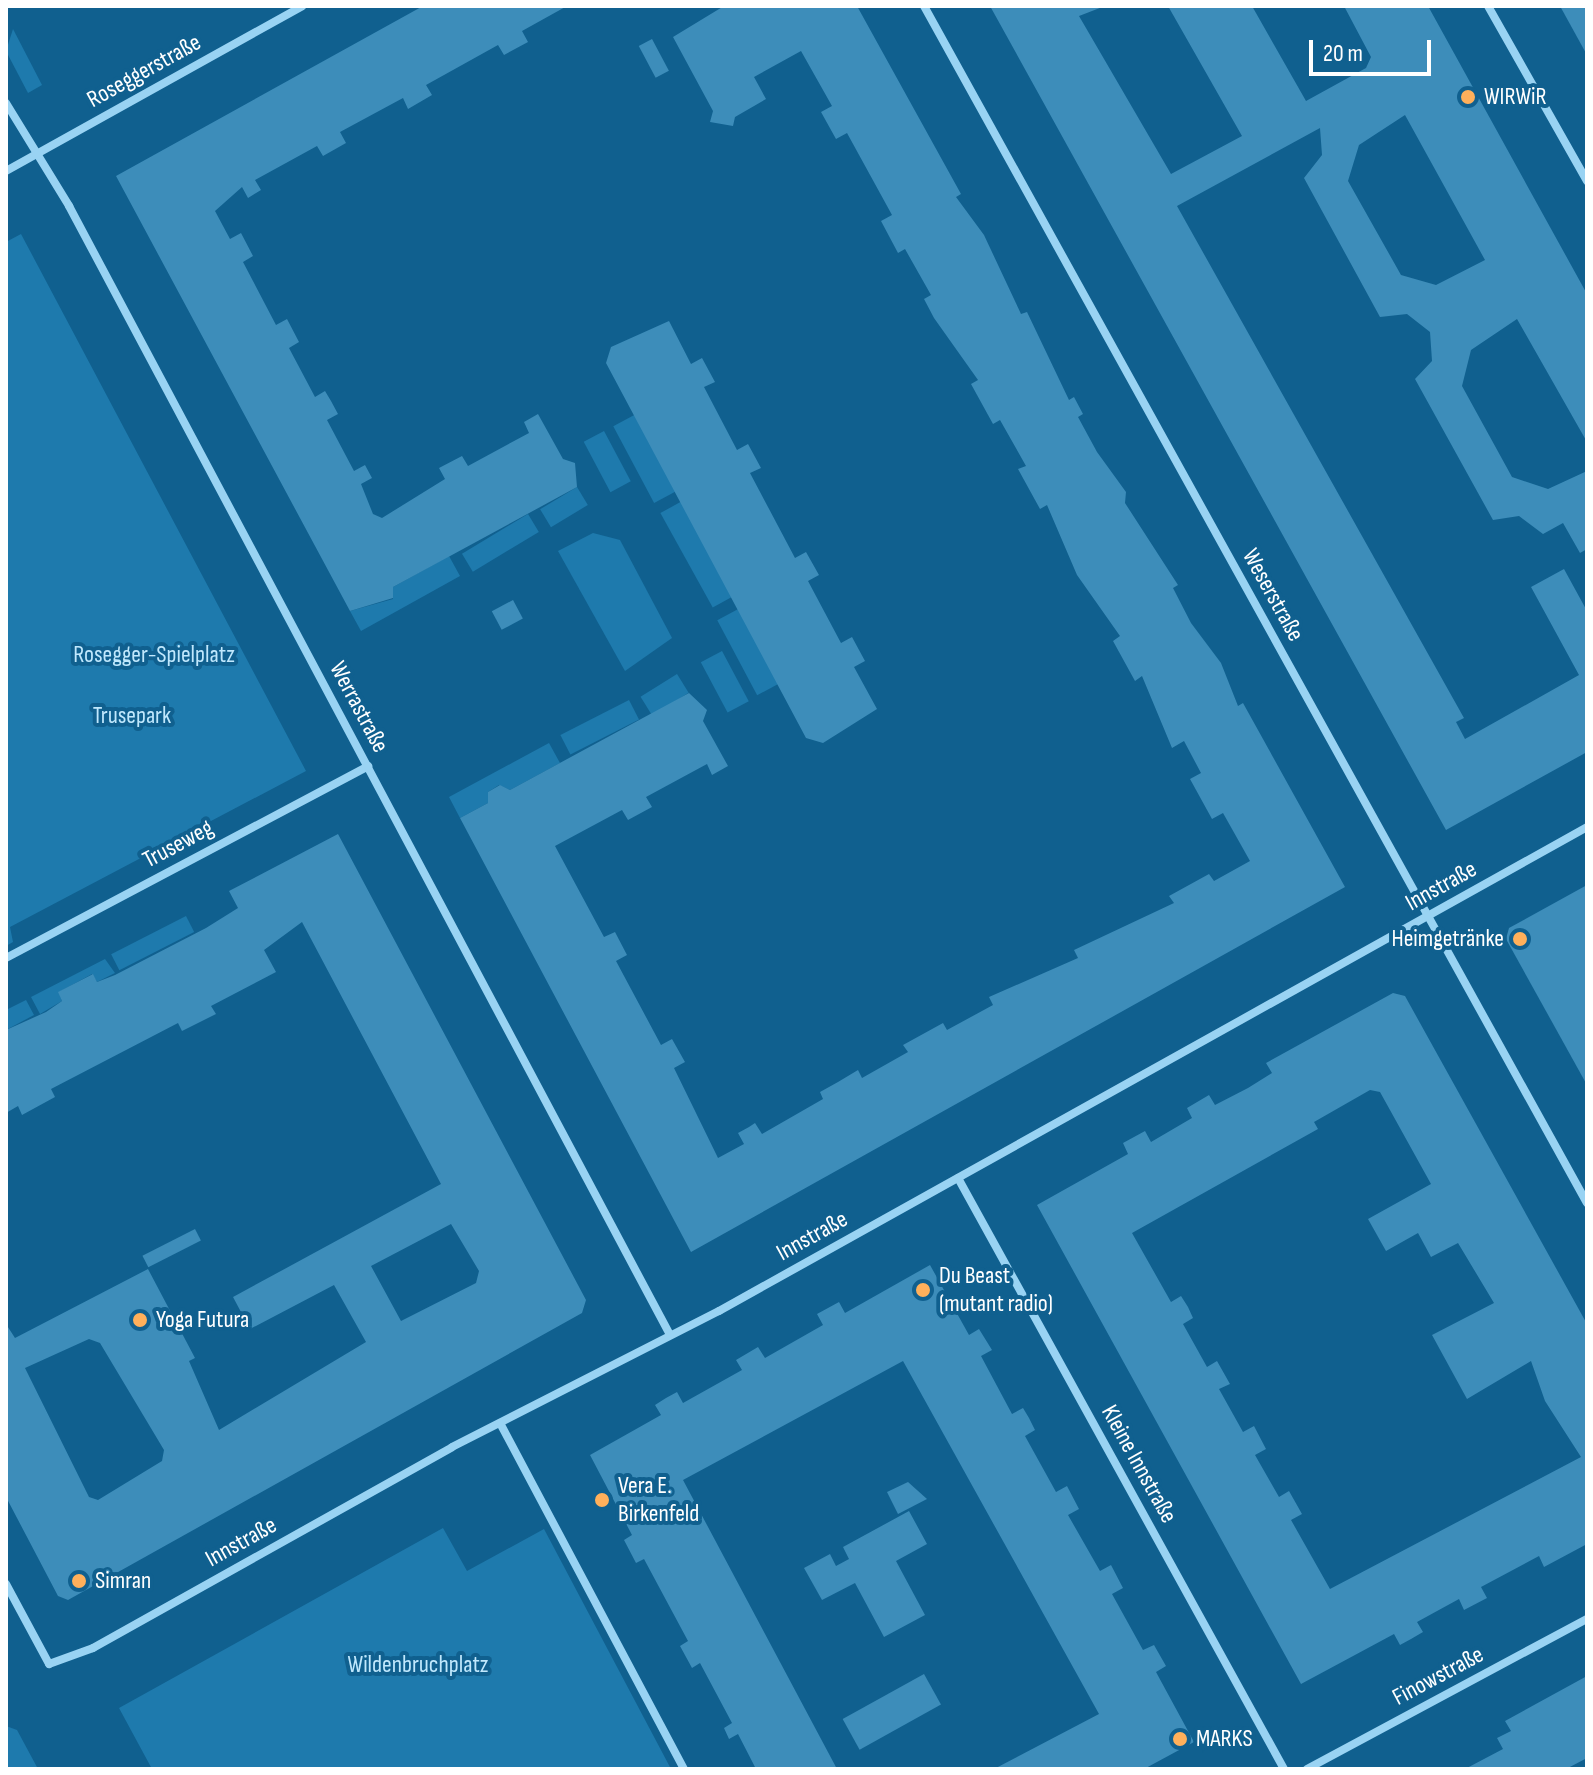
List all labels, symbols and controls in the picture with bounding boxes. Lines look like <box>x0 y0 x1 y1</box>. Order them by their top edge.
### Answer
scale bar <box>1313 24 1435 74</box>
street label: Roseggerstraße <box>82 28 206 114</box>
text: 20 m <box>1323 39 1363 68</box>
place label: WIRWiR <box>1484 83 1547 111</box>
marker: WIRWiR <box>1459 88 1477 106</box>
street label: Weserstraße <box>1236 544 1310 646</box>
park label: Rosegger-Spielplatz <box>73 641 235 669</box>
street label: Werrastraße <box>323 657 395 757</box>
park label: Trusepark <box>93 702 171 730</box>
street label: Truseweg <box>138 814 218 874</box>
street label: Innstraße <box>1400 855 1482 917</box>
place label: Heimgetränke <box>1391 925 1504 953</box>
marker: Heimgetränke <box>1511 930 1529 948</box>
street label: Innstraße <box>771 1205 853 1267</box>
place label: Du Beast (mutant radio) <box>939 1262 1053 1318</box>
marker: Du Beast (mutant radio) <box>914 1281 932 1299</box>
place label: Yoga Futura <box>156 1306 249 1334</box>
marker: Yoga Futura <box>131 1311 149 1329</box>
street label: Kleine Innstraße <box>1095 1400 1183 1528</box>
place label: Vera E. Birkenfeld <box>618 1472 699 1528</box>
marker: Vera E. Birkenfeld <box>593 1491 611 1509</box>
street label: Innstraße <box>200 1511 282 1573</box>
place label: Simran <box>95 1567 151 1595</box>
marker: Simran <box>70 1572 88 1590</box>
street label: Finowstraße <box>1388 1640 1488 1712</box>
park label: Wildenbruchplatz <box>348 1651 488 1679</box>
place label: MARKS <box>1196 1725 1253 1753</box>
marker: MARKS <box>1171 1730 1189 1748</box>

